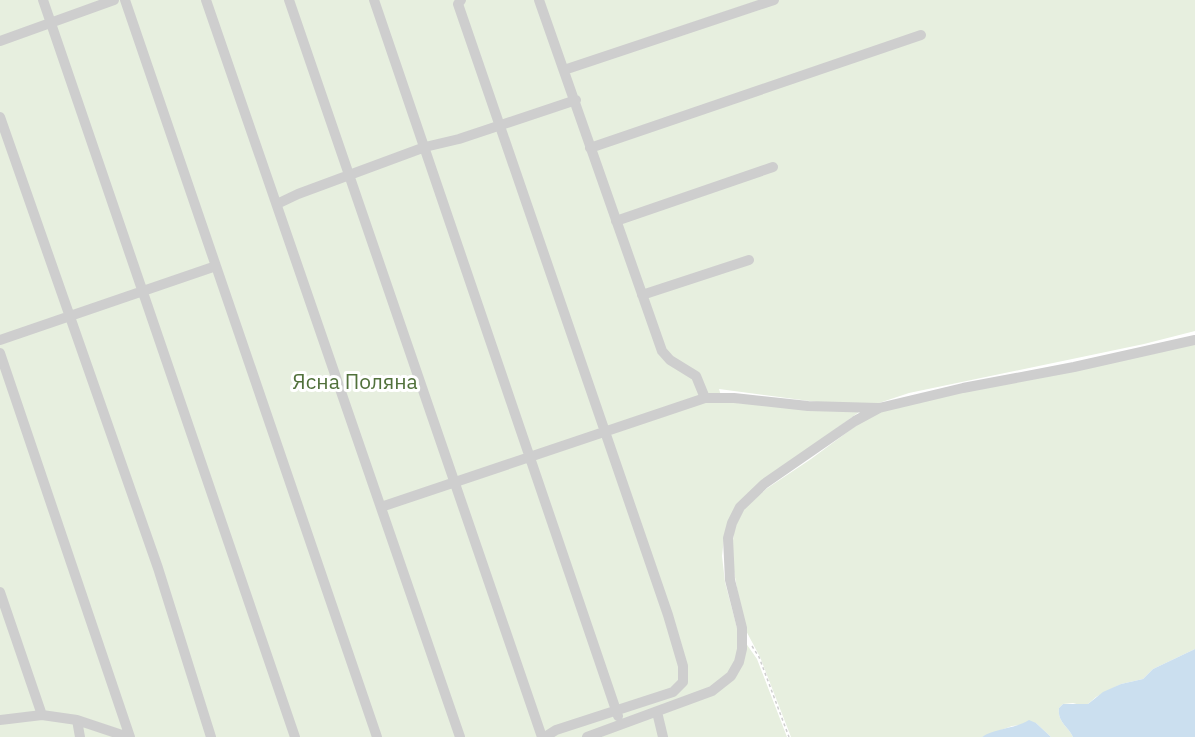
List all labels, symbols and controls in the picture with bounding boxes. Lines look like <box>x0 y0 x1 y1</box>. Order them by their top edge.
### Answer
park label: Ясна Поляна <box>292 367 418 395</box>

